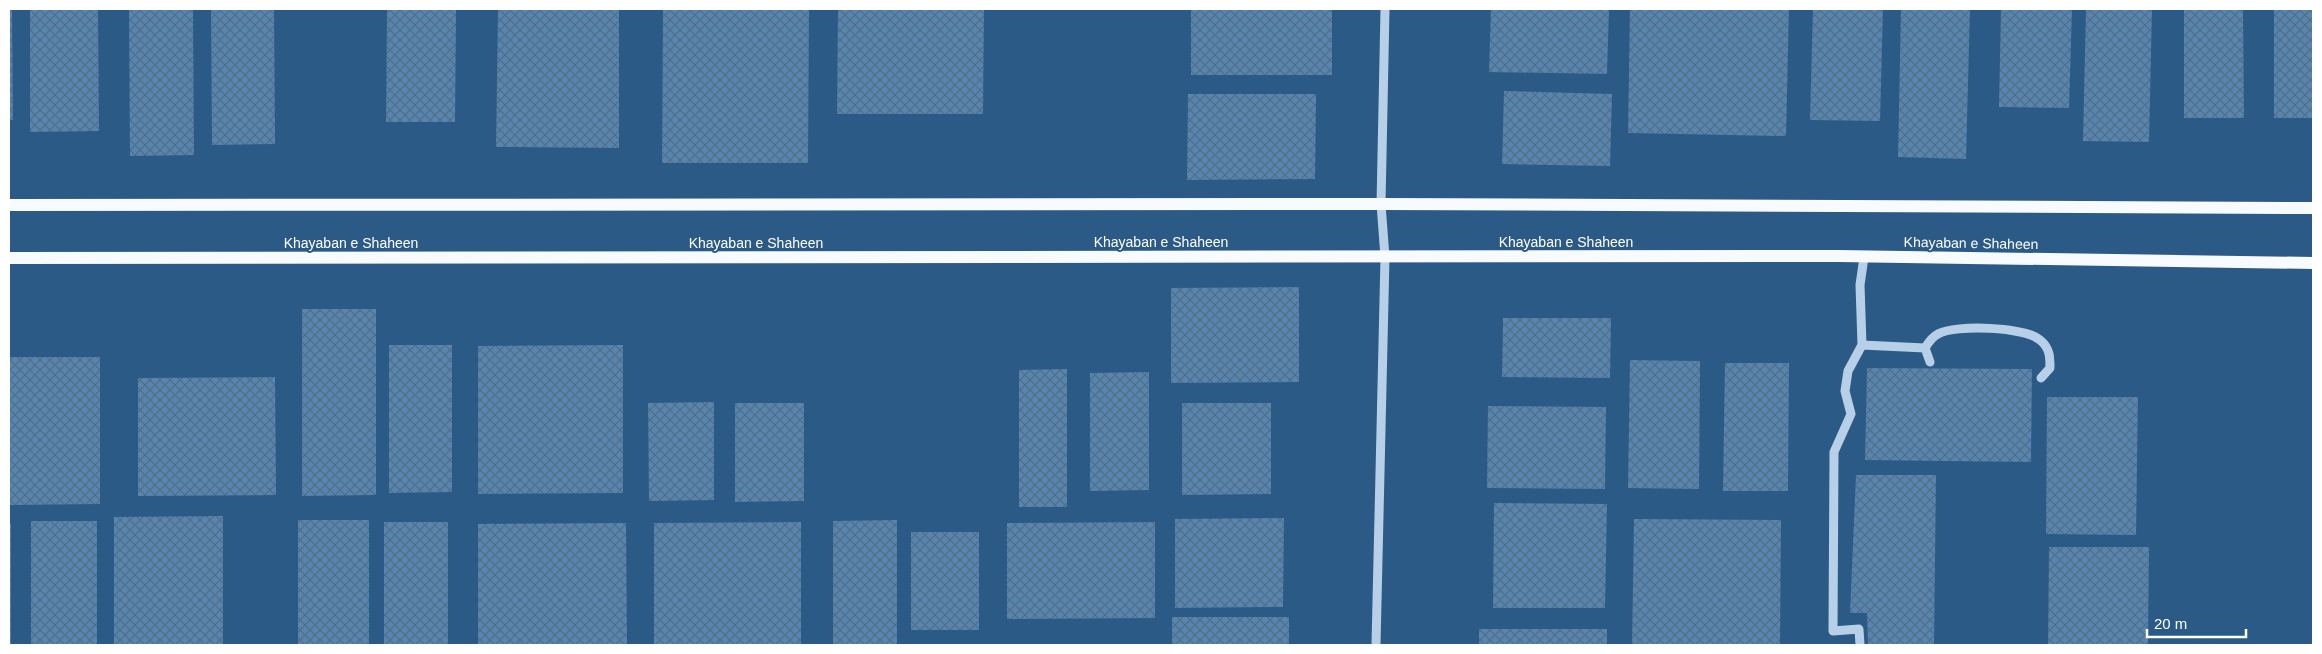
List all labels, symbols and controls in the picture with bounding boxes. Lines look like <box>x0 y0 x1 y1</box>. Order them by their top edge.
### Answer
street label: Khayaban e Shaheen <box>1094 234 1228 250</box>
street label: Khayaban e Shaheen <box>1499 234 1633 250</box>
street label: Khayaban e Shaheen <box>1904 234 2038 252</box>
street label: Khayaban e Shaheen <box>284 235 418 251</box>
street label: Khayaban e Shaheen <box>689 235 823 251</box>
scale bar <box>2147 606 2246 638</box>
text: 20 m <box>2154 615 2187 632</box>

